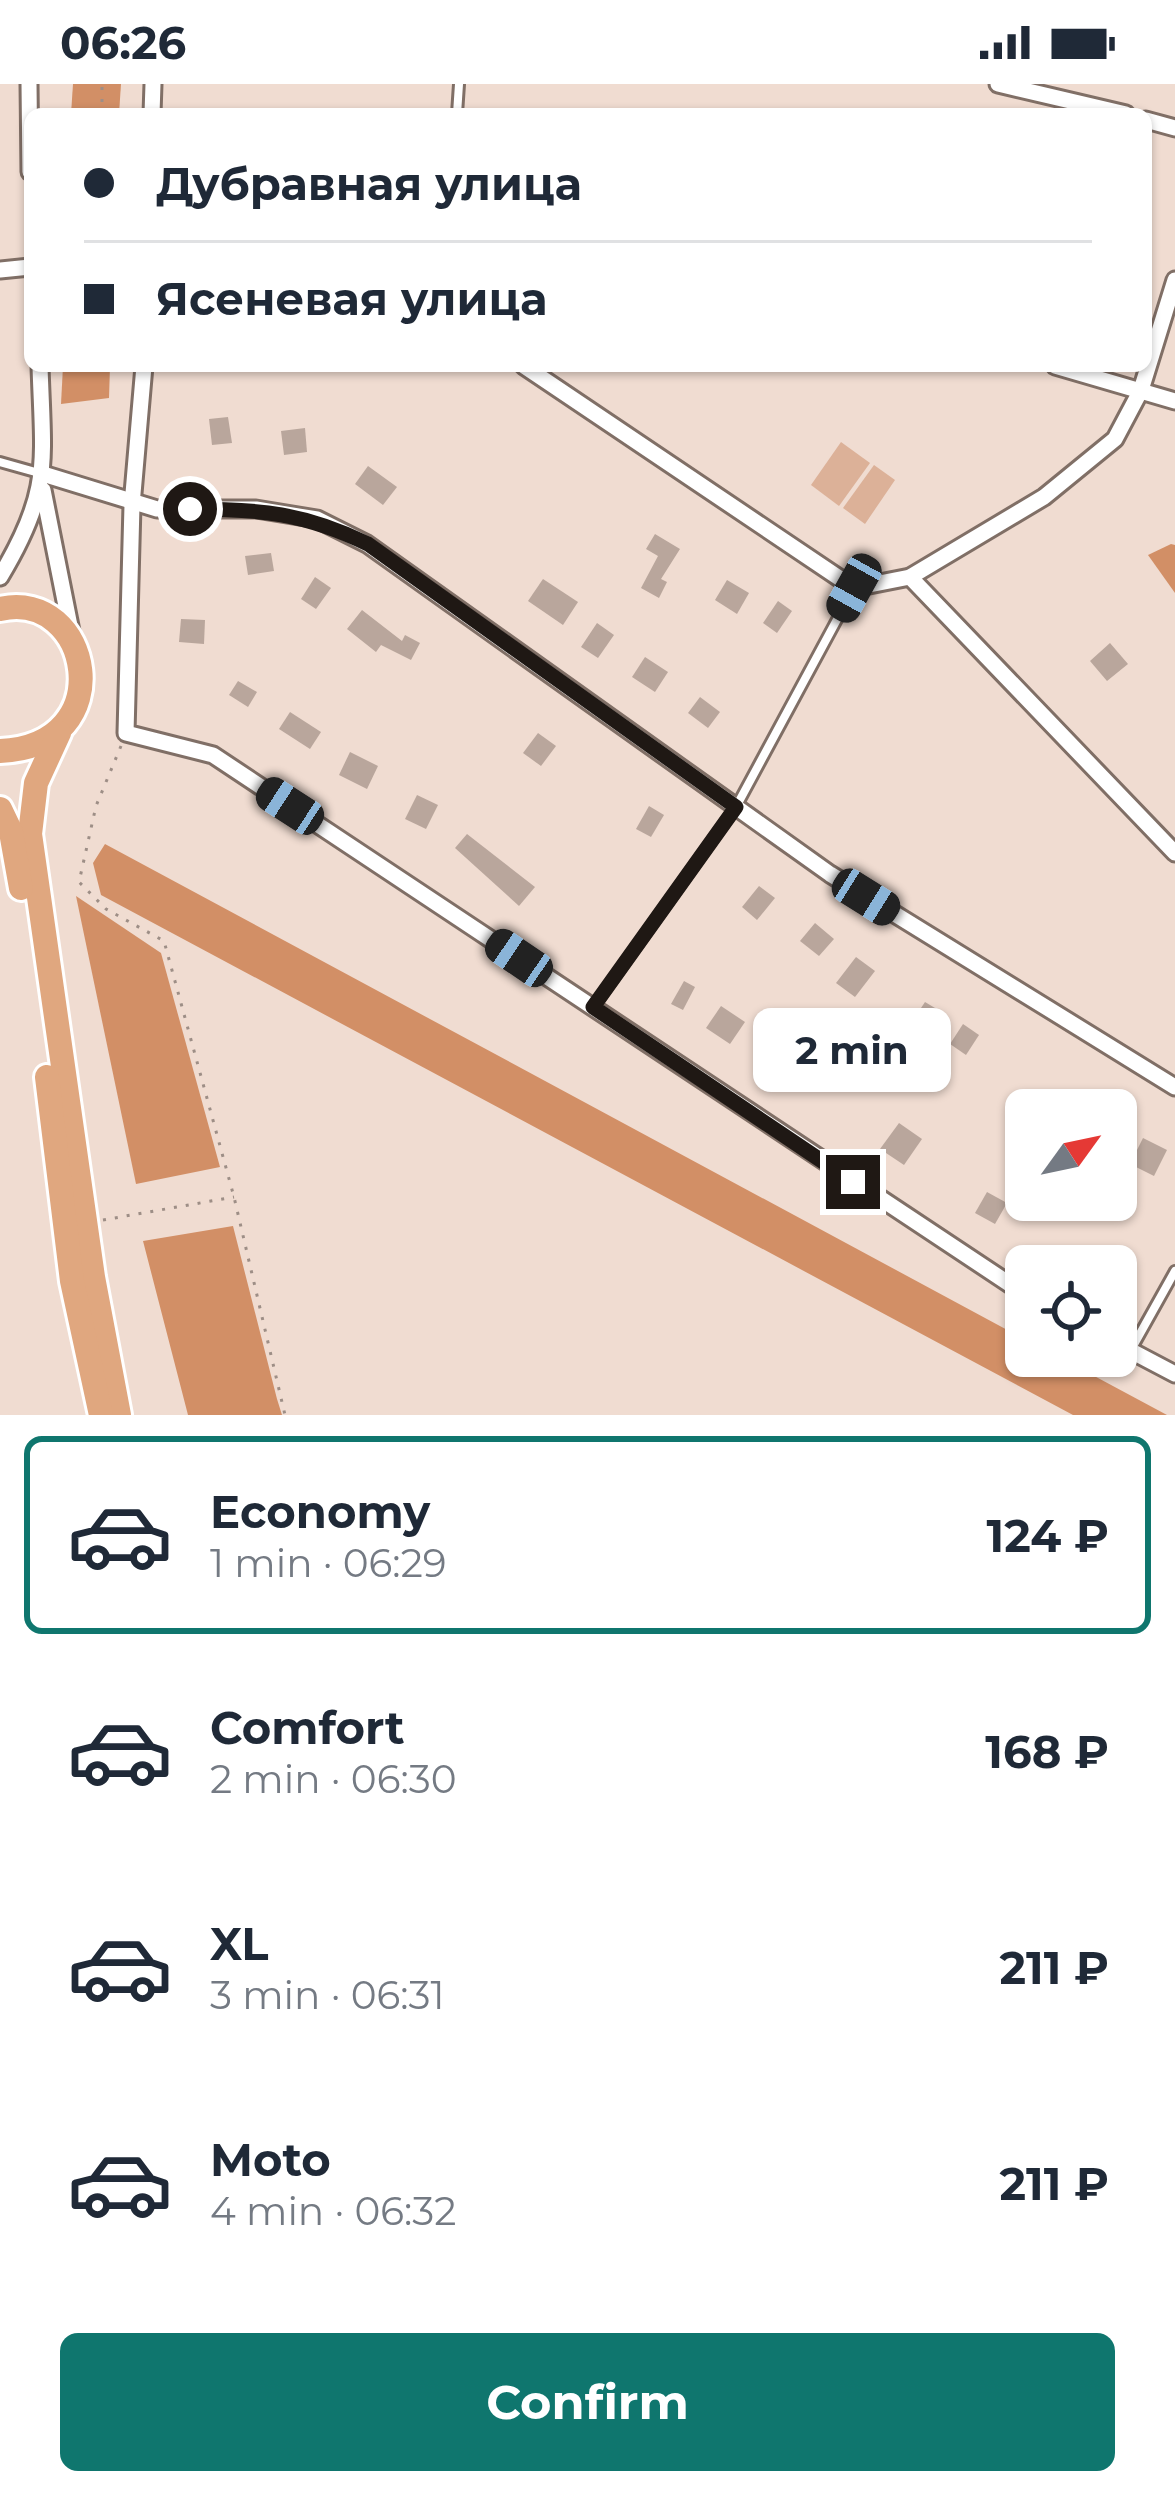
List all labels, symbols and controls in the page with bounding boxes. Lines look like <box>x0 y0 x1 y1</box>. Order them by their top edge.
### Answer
text: 06:26 <box>60 15 186 70</box>
text: Дубравная улица <box>156 156 582 211</box>
text: Ясеневая улица <box>156 271 547 326</box>
route start <box>163 482 217 536</box>
car <box>821 548 887 628</box>
car <box>250 771 330 841</box>
car <box>826 863 906 931</box>
car <box>479 923 559 993</box>
callout: 2 min <box>754 1008 952 1092</box>
text: 2 min <box>795 1026 909 1074</box>
north arrow <box>1005 1089 1137 1221</box>
map controls <box>1005 1089 1137 1377</box>
route end <box>826 1155 880 1209</box>
button: locate <box>1005 1245 1137 1377</box>
icon: car <box>66 1481 174 1589</box>
text: Economy <box>210 1484 430 1539</box>
text: 124 ₽ <box>987 1508 1109 1563</box>
text: 1 min · 06:29 <box>210 1539 447 1587</box>
icon: car <box>66 1697 174 1805</box>
text: Comfort <box>210 1700 405 1755</box>
text: 168 ₽ <box>985 1724 1109 1779</box>
text: 2 min · 06:30 <box>210 1755 457 1803</box>
icon: car <box>66 1913 174 2021</box>
text: XL <box>210 1916 268 1971</box>
text: 211 ₽ <box>1000 1940 1109 1995</box>
text: 3 min · 06:31 <box>210 1971 445 2019</box>
icon: car <box>66 2129 174 2237</box>
text: Moto <box>210 2132 331 2187</box>
text: 211 ₽ <box>1000 2156 1109 2211</box>
text: 4 min · 06:32 <box>210 2187 456 2235</box>
button: Confirm <box>60 2333 1115 2471</box>

